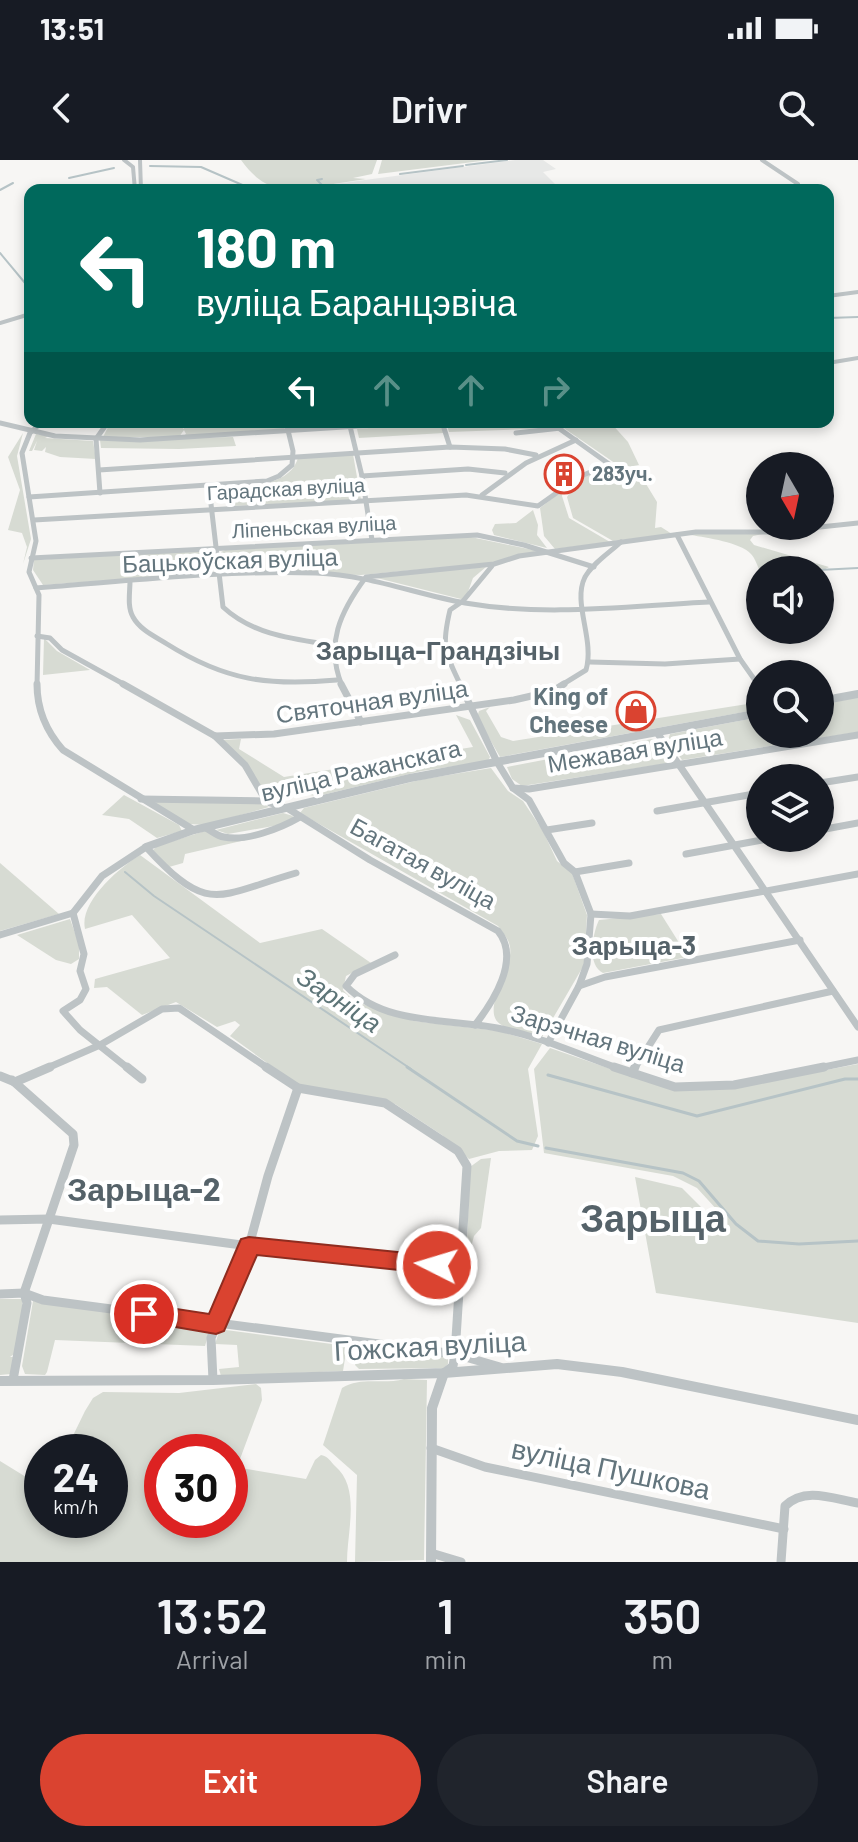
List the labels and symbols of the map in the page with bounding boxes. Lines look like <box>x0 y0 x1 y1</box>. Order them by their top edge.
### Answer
north arrow <box>746 452 834 540</box>
building icon: 283уч. <box>543 453 585 495</box>
place label: 283уч. <box>592 461 653 485</box>
street label: Гарадская вуліца <box>206 472 367 504</box>
street label: Ліпеньская вуліца <box>231 510 398 542</box>
street label: Бацькоўская вуліца <box>122 541 339 578</box>
district label: Зарыца-Грандзічы <box>316 634 560 665</box>
street label: Святочная вуліца <box>274 673 470 728</box>
place label: King of Cheese <box>529 681 608 738</box>
shop icon: King of Cheese <box>615 690 657 732</box>
street label: Межавая вуліца <box>545 721 725 778</box>
street label: вуліца Ражанскага <box>258 732 464 807</box>
street label: Багатая вуліца <box>346 811 502 915</box>
district label: Зарыца-3 <box>572 929 696 960</box>
water label: Зарніца <box>292 959 388 1038</box>
street label: Зарэчная вуліца <box>508 997 690 1078</box>
district label: Зарыца-2 <box>67 1169 221 1208</box>
district label: Зарыца <box>580 1194 727 1240</box>
position arrow <box>395 1223 479 1307</box>
pin <box>110 1280 178 1348</box>
street label: Гожская вуліца <box>333 1323 527 1367</box>
street label: вуліца Пушкова <box>509 1430 714 1506</box>
speed limit sign: 30 <box>144 1434 248 1538</box>

